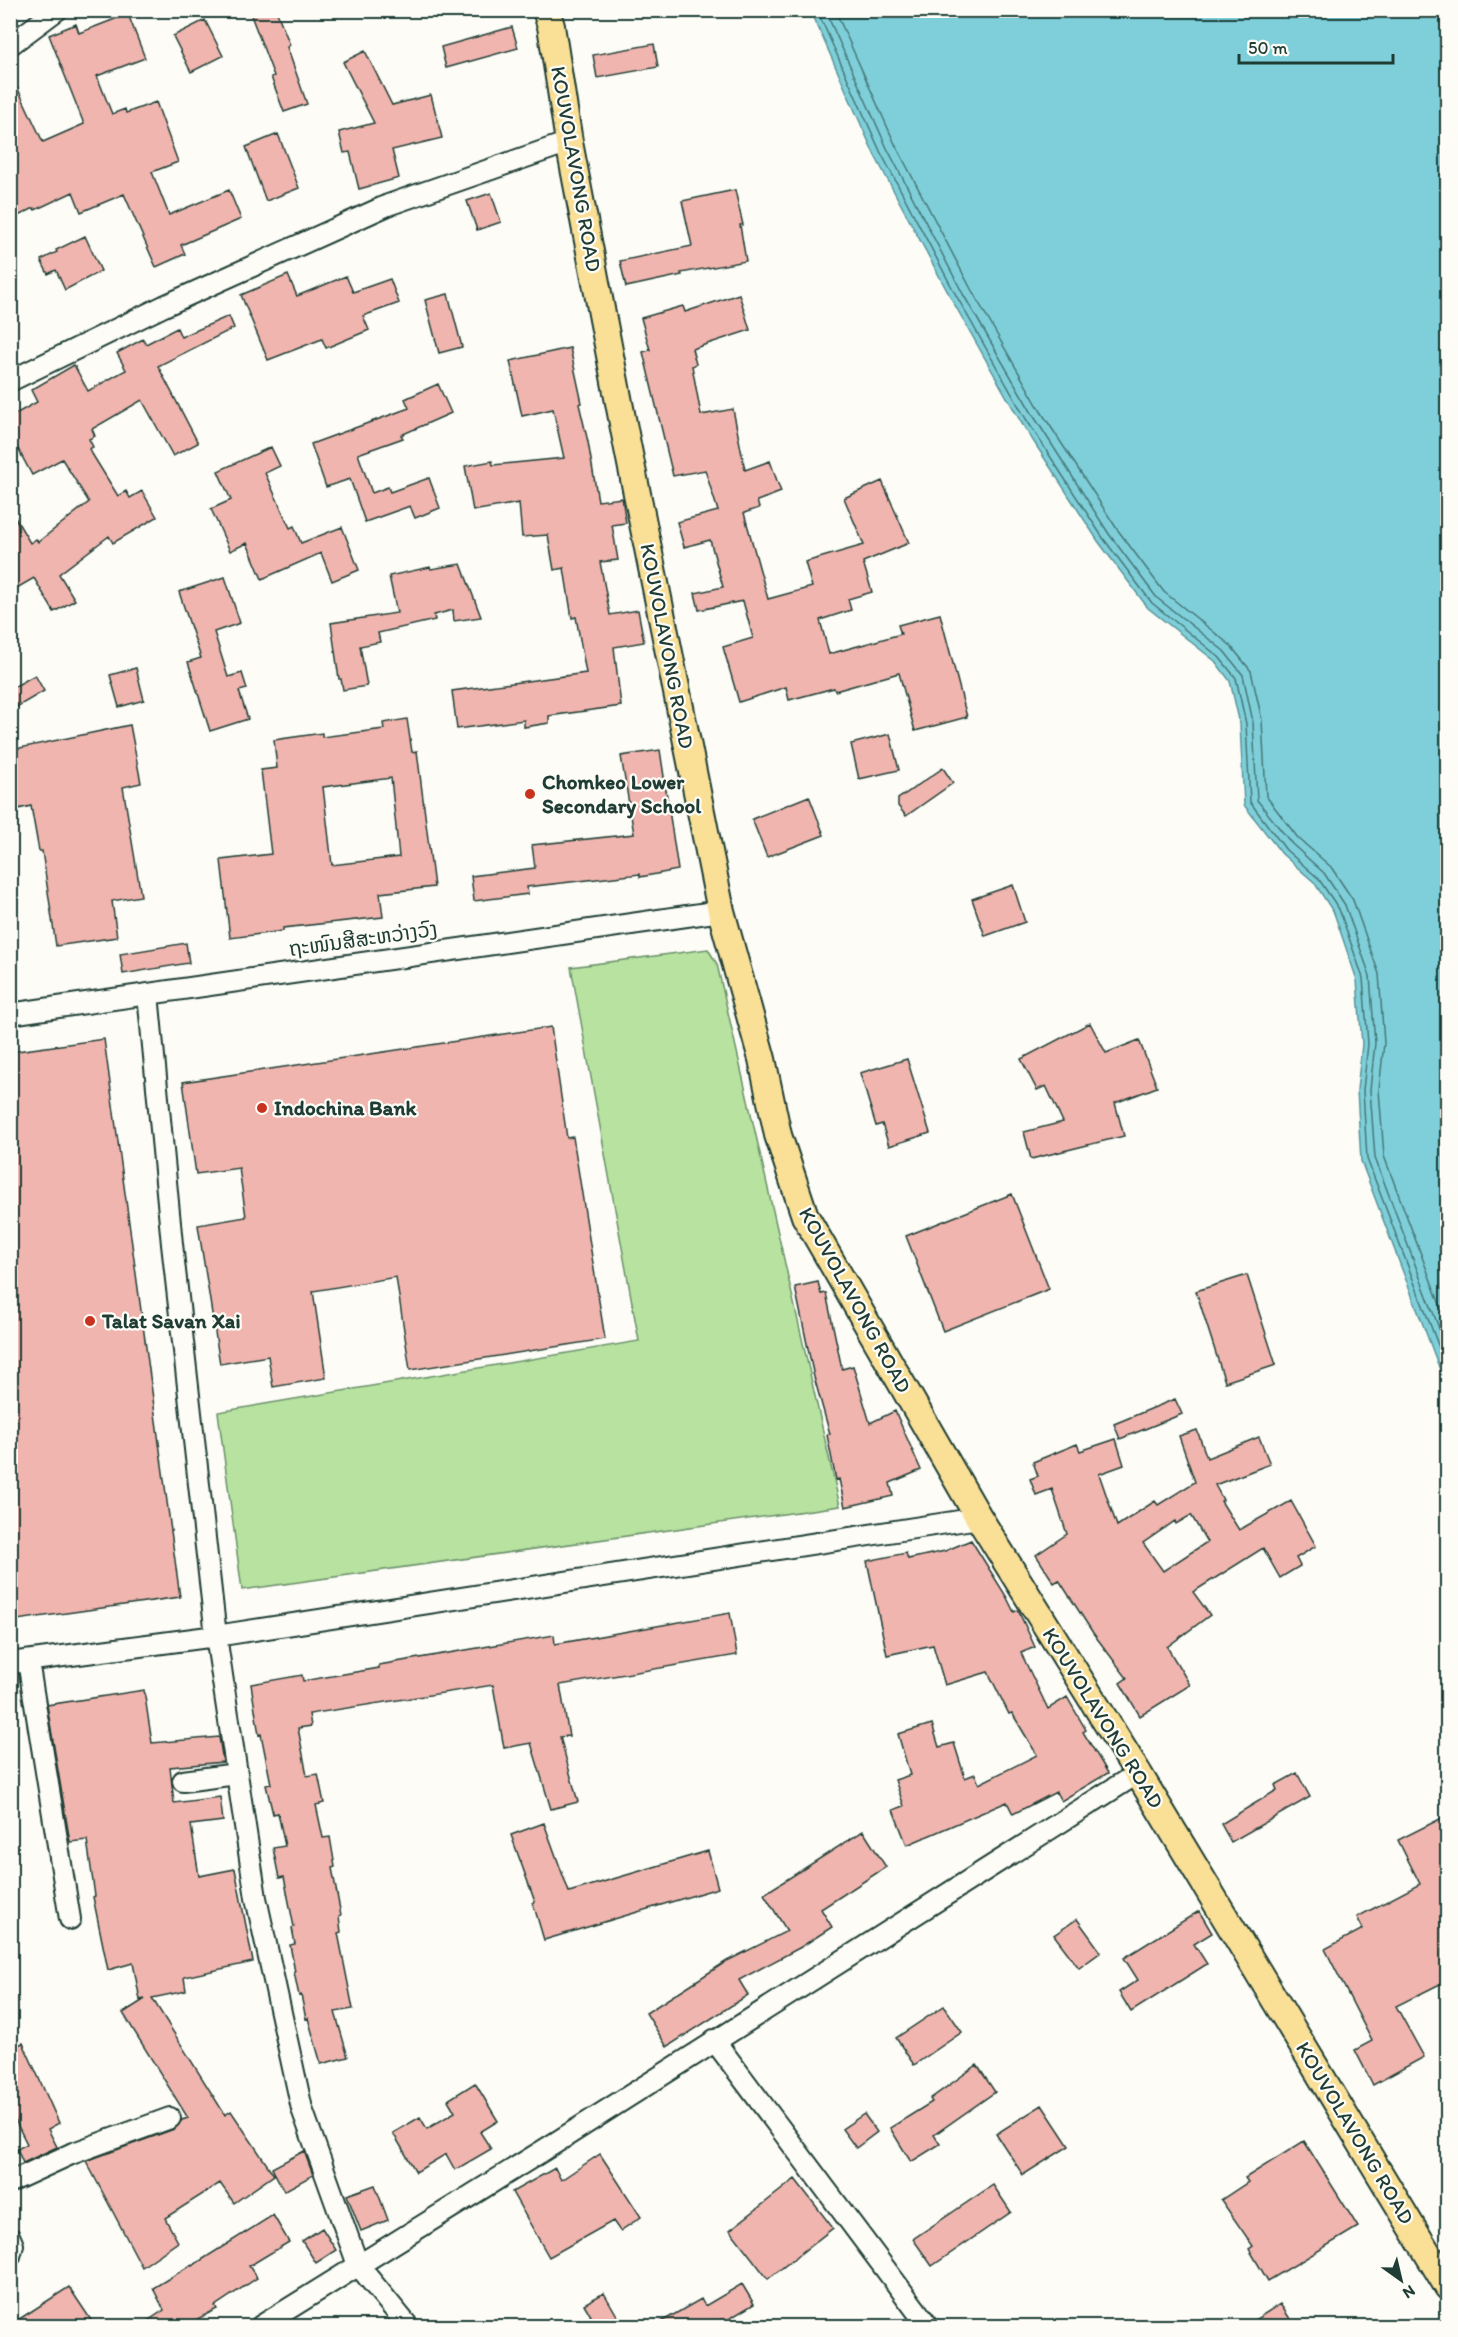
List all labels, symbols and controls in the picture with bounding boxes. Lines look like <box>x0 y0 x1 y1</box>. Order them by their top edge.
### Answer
scale bar <box>1239 27 1394 65</box>
text: 50 m <box>1248 37 1288 59</box>
street label: KOUVOLAVONG ROAD <box>546 64 607 274</box>
street label: KOUVOLAVONG ROAD <box>635 541 700 751</box>
place label: Chomkeo Lower Secondary School <box>542 769 702 819</box>
marker: Chomkeo Lower Secondary School <box>523 787 537 801</box>
street label: ຖະໜົນສີສະຫວ່າງວົງ <box>287 916 439 961</box>
place label: Indochina Bank <box>274 1095 417 1120</box>
marker: Indochina Bank <box>255 1101 269 1115</box>
street label: KOUVOLAVONG ROAD <box>794 1202 917 1397</box>
place label: Talat Savan Xai <box>101 1308 241 1333</box>
marker: Talat Savan Xai <box>83 1314 97 1328</box>
street label: KOUVOLAVONG ROAD <box>1038 1623 1169 1813</box>
street label: KOUVOLAVONG ROAD <box>1291 2037 1420 2229</box>
north arrow <box>1371 2250 1431 2310</box>
text: N <box>1399 2281 1419 2303</box>

